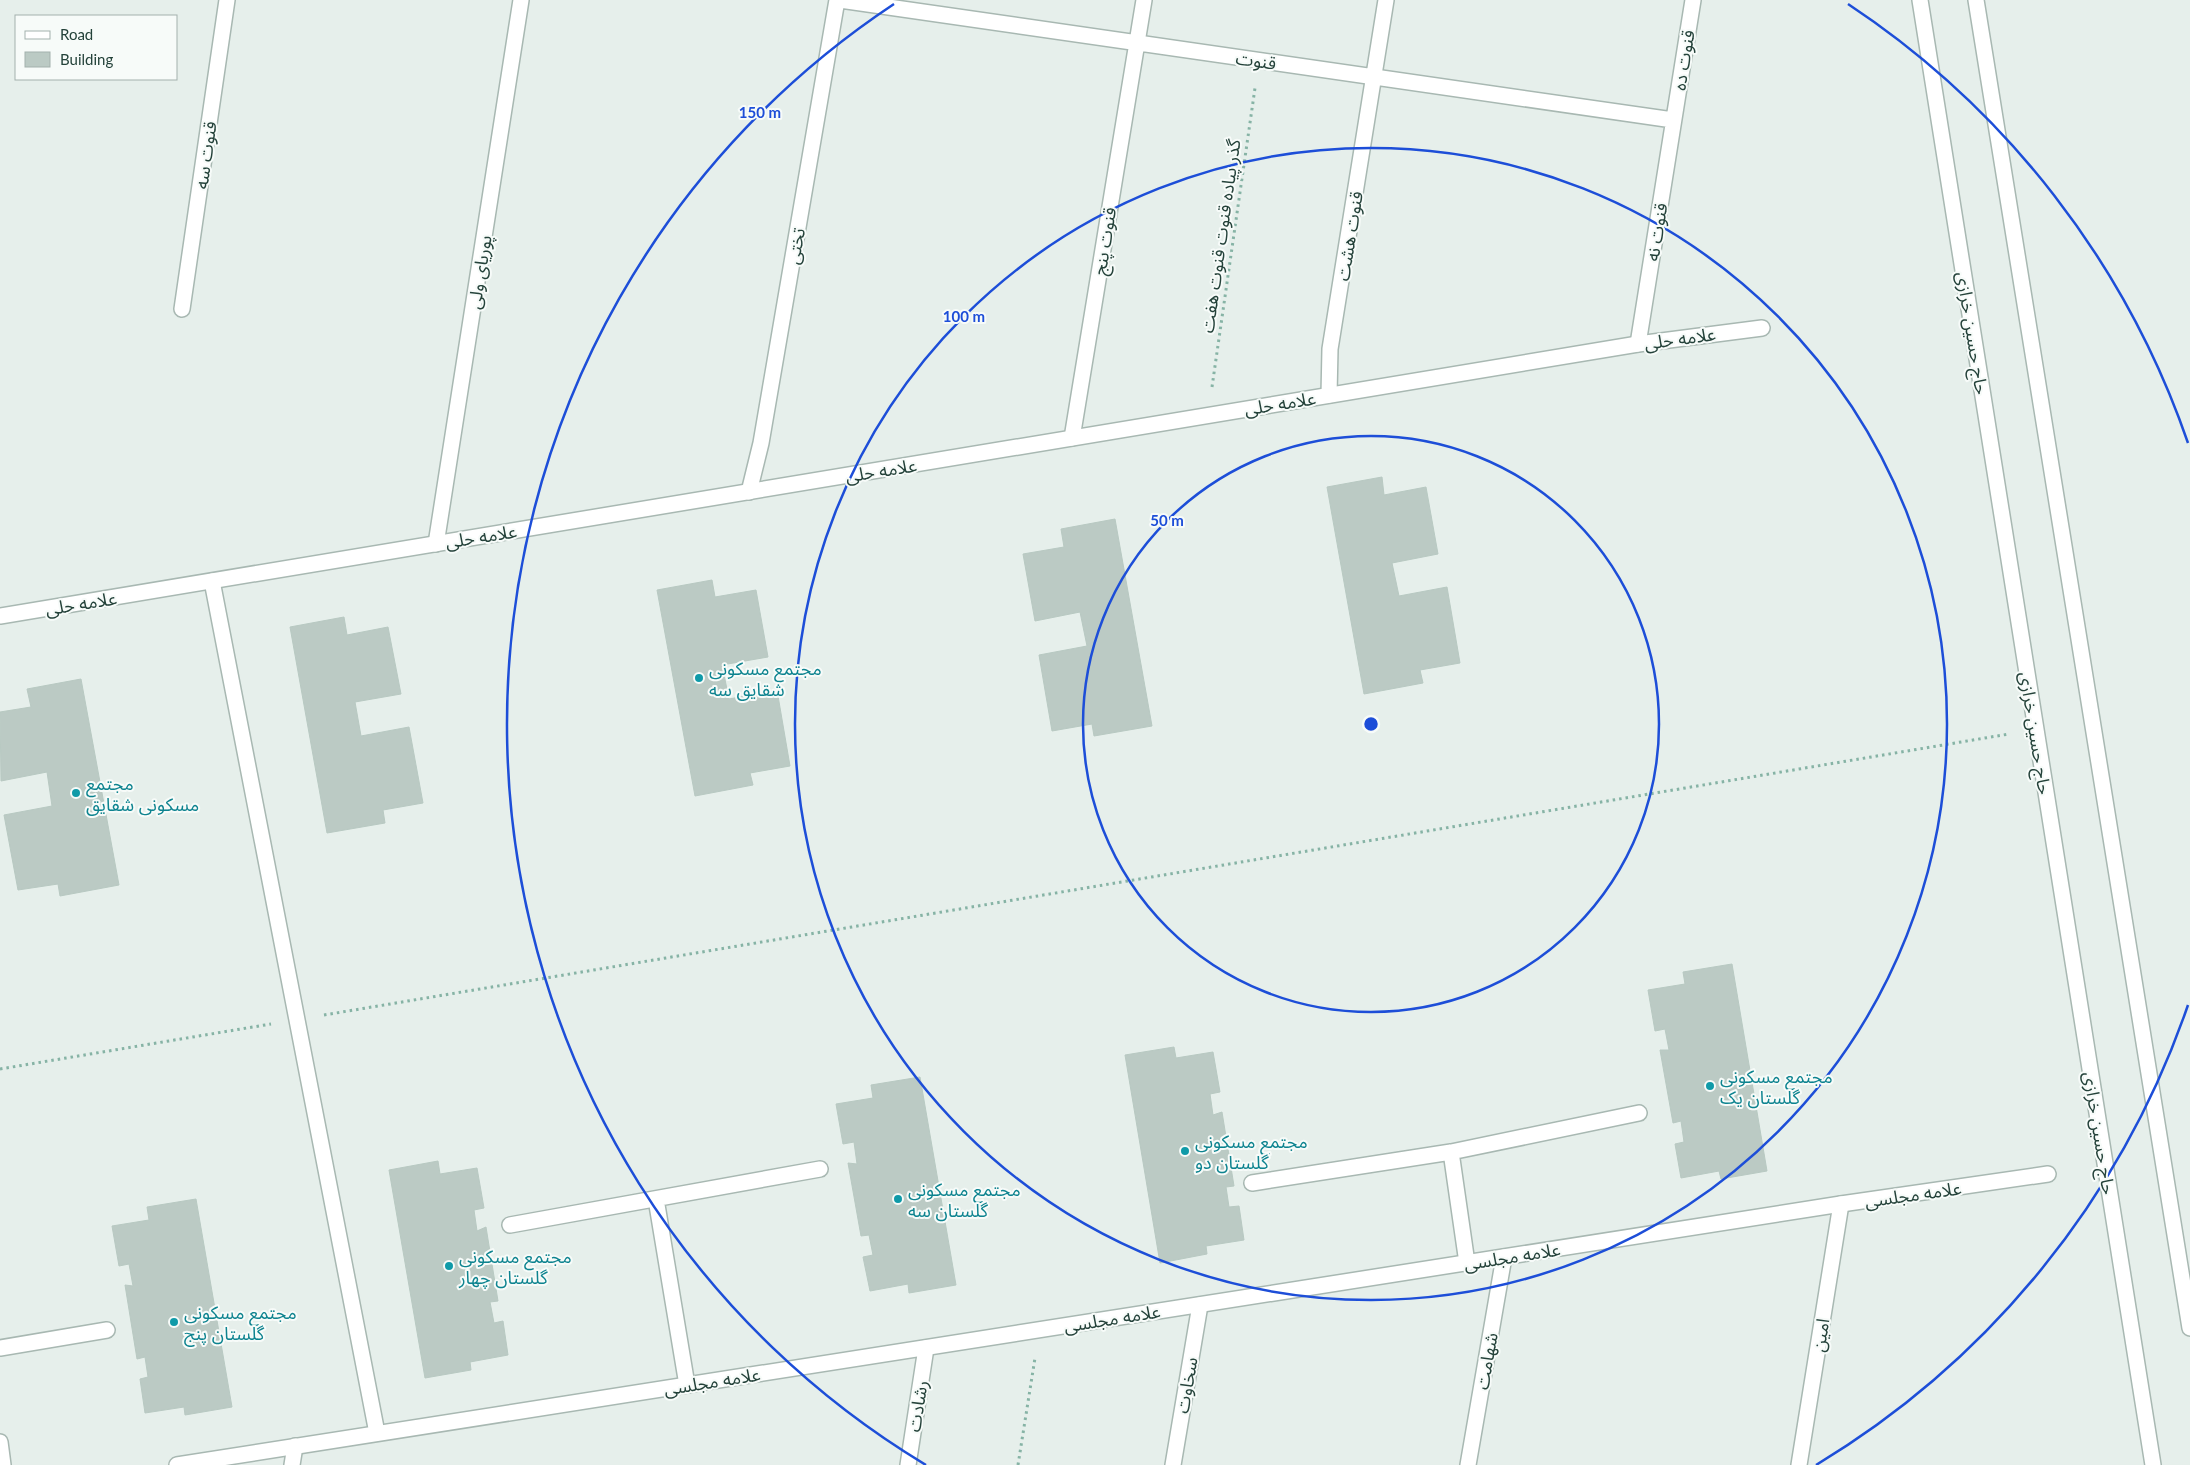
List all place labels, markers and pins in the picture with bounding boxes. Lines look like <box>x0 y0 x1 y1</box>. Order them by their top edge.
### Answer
place label: مجتمع مسکونی شقایق سه <box>709 657 822 701</box>
marker: مجتمع مسکونی شقایق سه <box>693 672 705 684</box>
centre of rings <box>1362 715 1380 733</box>
place label: مجتمع مسکونی شقایق <box>86 772 199 816</box>
marker: مجتمع مسکونی شقایق <box>70 787 82 799</box>
place label: مجتمع مسکونی گلستان یک <box>1720 1065 1833 1109</box>
marker: مجتمع مسکونی گلستان یک <box>1704 1080 1716 1092</box>
place label: مجتمع مسکونی گلستان دو <box>1195 1130 1308 1174</box>
marker: مجتمع مسکونی گلستان دو <box>1179 1145 1191 1157</box>
place label: مجتمع مسکونی گلستان سه <box>908 1178 1021 1222</box>
marker: مجتمع مسکونی گلستان سه <box>892 1193 904 1205</box>
place label: مجتمع مسکونی گلستان چهار <box>458 1245 572 1289</box>
marker: مجتمع مسکونی گلستان چهار <box>443 1260 455 1272</box>
place label: مجتمع مسکونی گلستان پنج <box>184 1301 297 1347</box>
marker: مجتمع مسکونی گلستان پنج <box>168 1316 180 1328</box>

